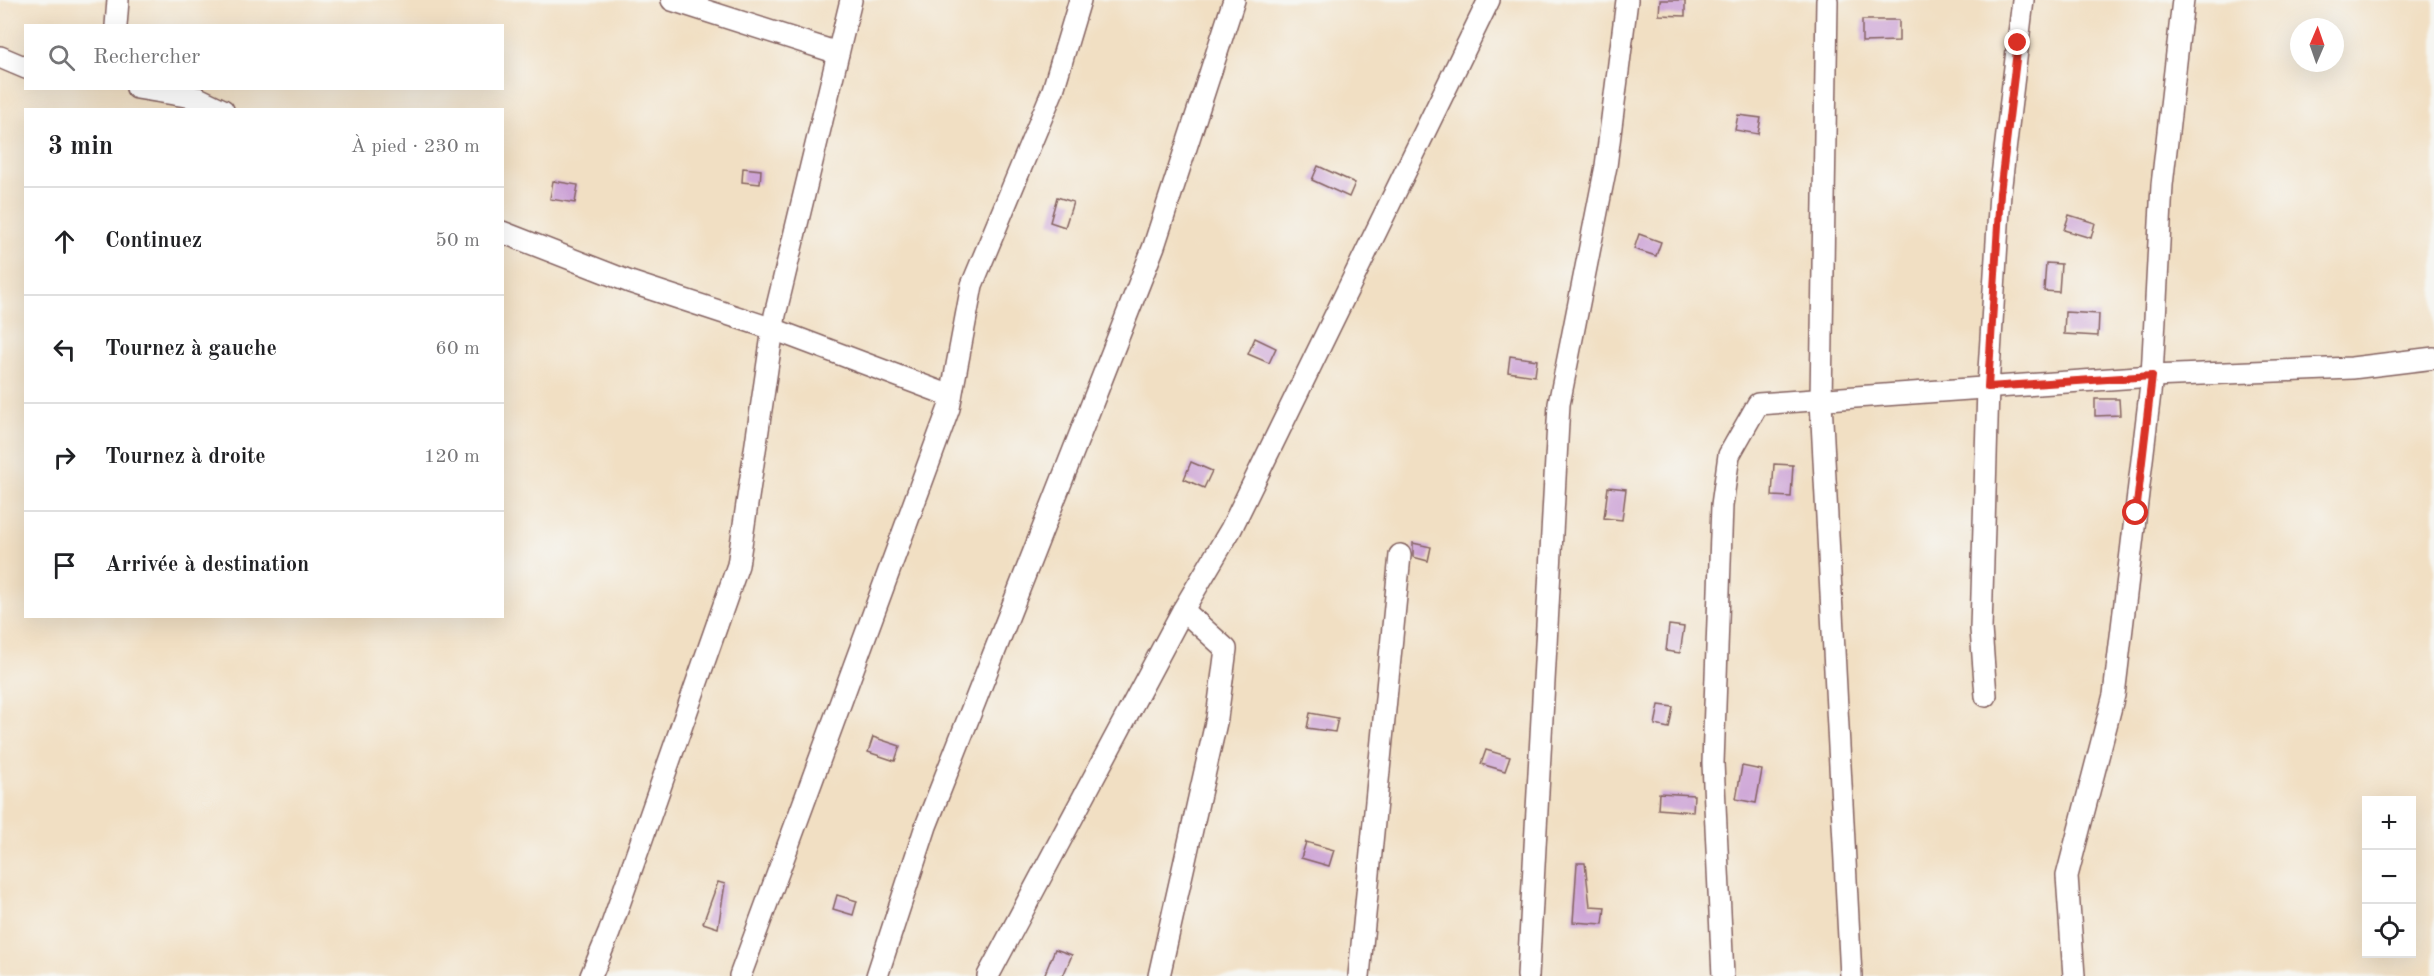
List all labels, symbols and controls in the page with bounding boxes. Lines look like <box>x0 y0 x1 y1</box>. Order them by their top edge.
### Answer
north arrow <box>2290 18 2344 72</box>
search box <box>24 24 504 90</box>
route end <box>2004 29 2030 55</box>
icon: search <box>45 41 78 74</box>
text: Rechercher <box>93 46 200 68</box>
text: 3 min <box>48 134 113 160</box>
text: À pied · 230 m <box>351 137 480 157</box>
icon: ahead <box>48 225 81 258</box>
text: Continuez <box>105 230 202 252</box>
text: 50 m <box>435 231 480 251</box>
icon: left <box>48 333 81 366</box>
text: Tournez à gauche <box>105 338 277 360</box>
text: 60 m <box>435 339 480 359</box>
icon: right <box>48 441 81 474</box>
text: Tournez à droite <box>105 446 266 468</box>
text: 120 m <box>424 447 480 467</box>
route start <box>2122 499 2148 525</box>
icon: arrive <box>48 549 81 582</box>
text: Arrivée à destination <box>105 554 309 576</box>
map controls <box>2362 796 2416 958</box>
button: + <box>2362 796 2416 850</box>
button: − <box>2362 850 2416 904</box>
button: locate <box>2362 904 2416 958</box>

